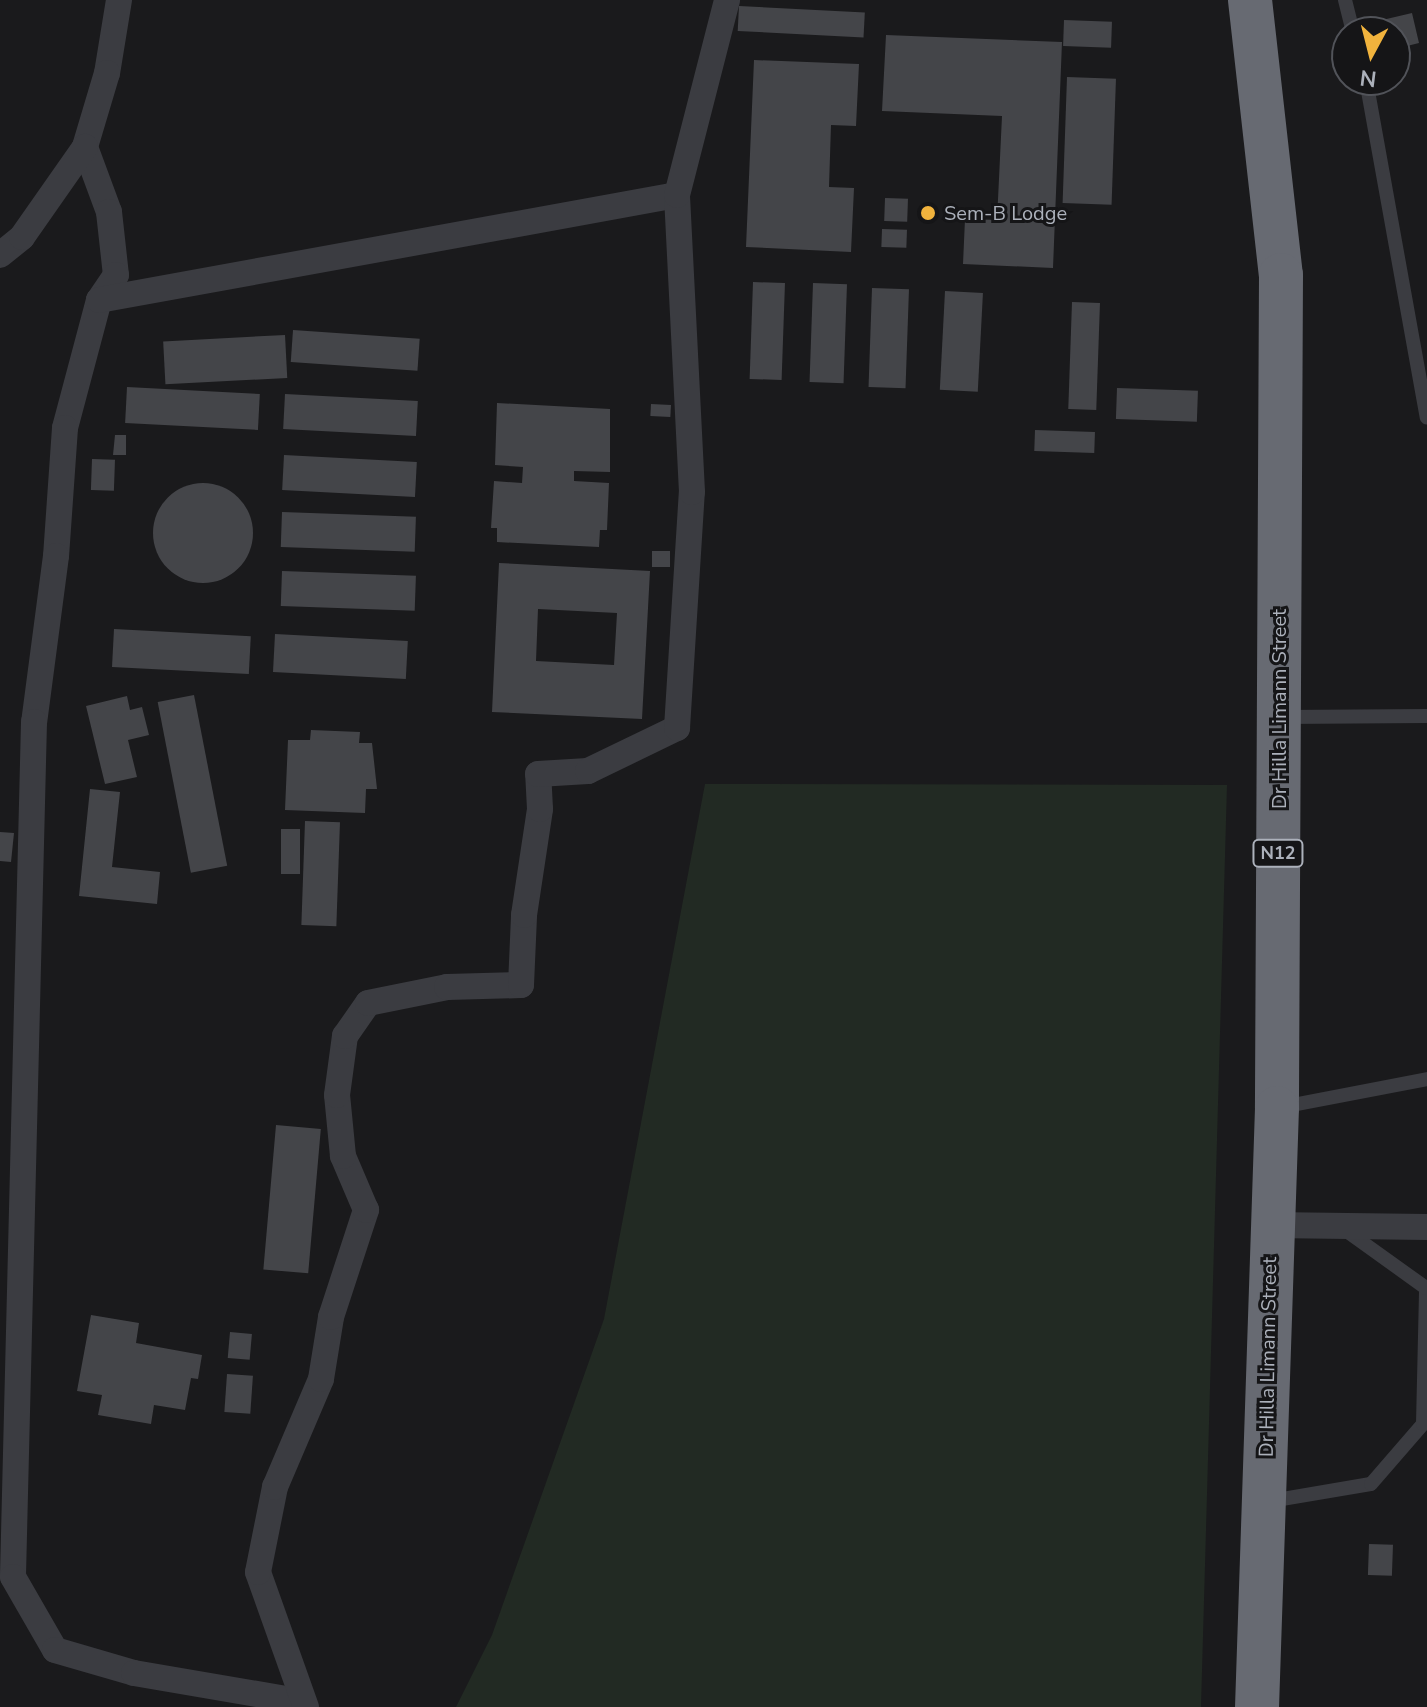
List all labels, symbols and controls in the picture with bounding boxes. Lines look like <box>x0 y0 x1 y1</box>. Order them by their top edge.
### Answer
north arrow <box>1331 16 1411 96</box>
text: N <box>1358 62 1378 94</box>
place label: Sem-B Lodge <box>944 201 1067 225</box>
marker: Sem-B Lodge <box>919 204 937 222</box>
street label: Dr Hilla Limann Street <box>1267 609 1291 809</box>
road number: N12 <box>1252 839 1304 867</box>
street label: Dr Hilla Limann Street <box>1254 1257 1282 1457</box>

